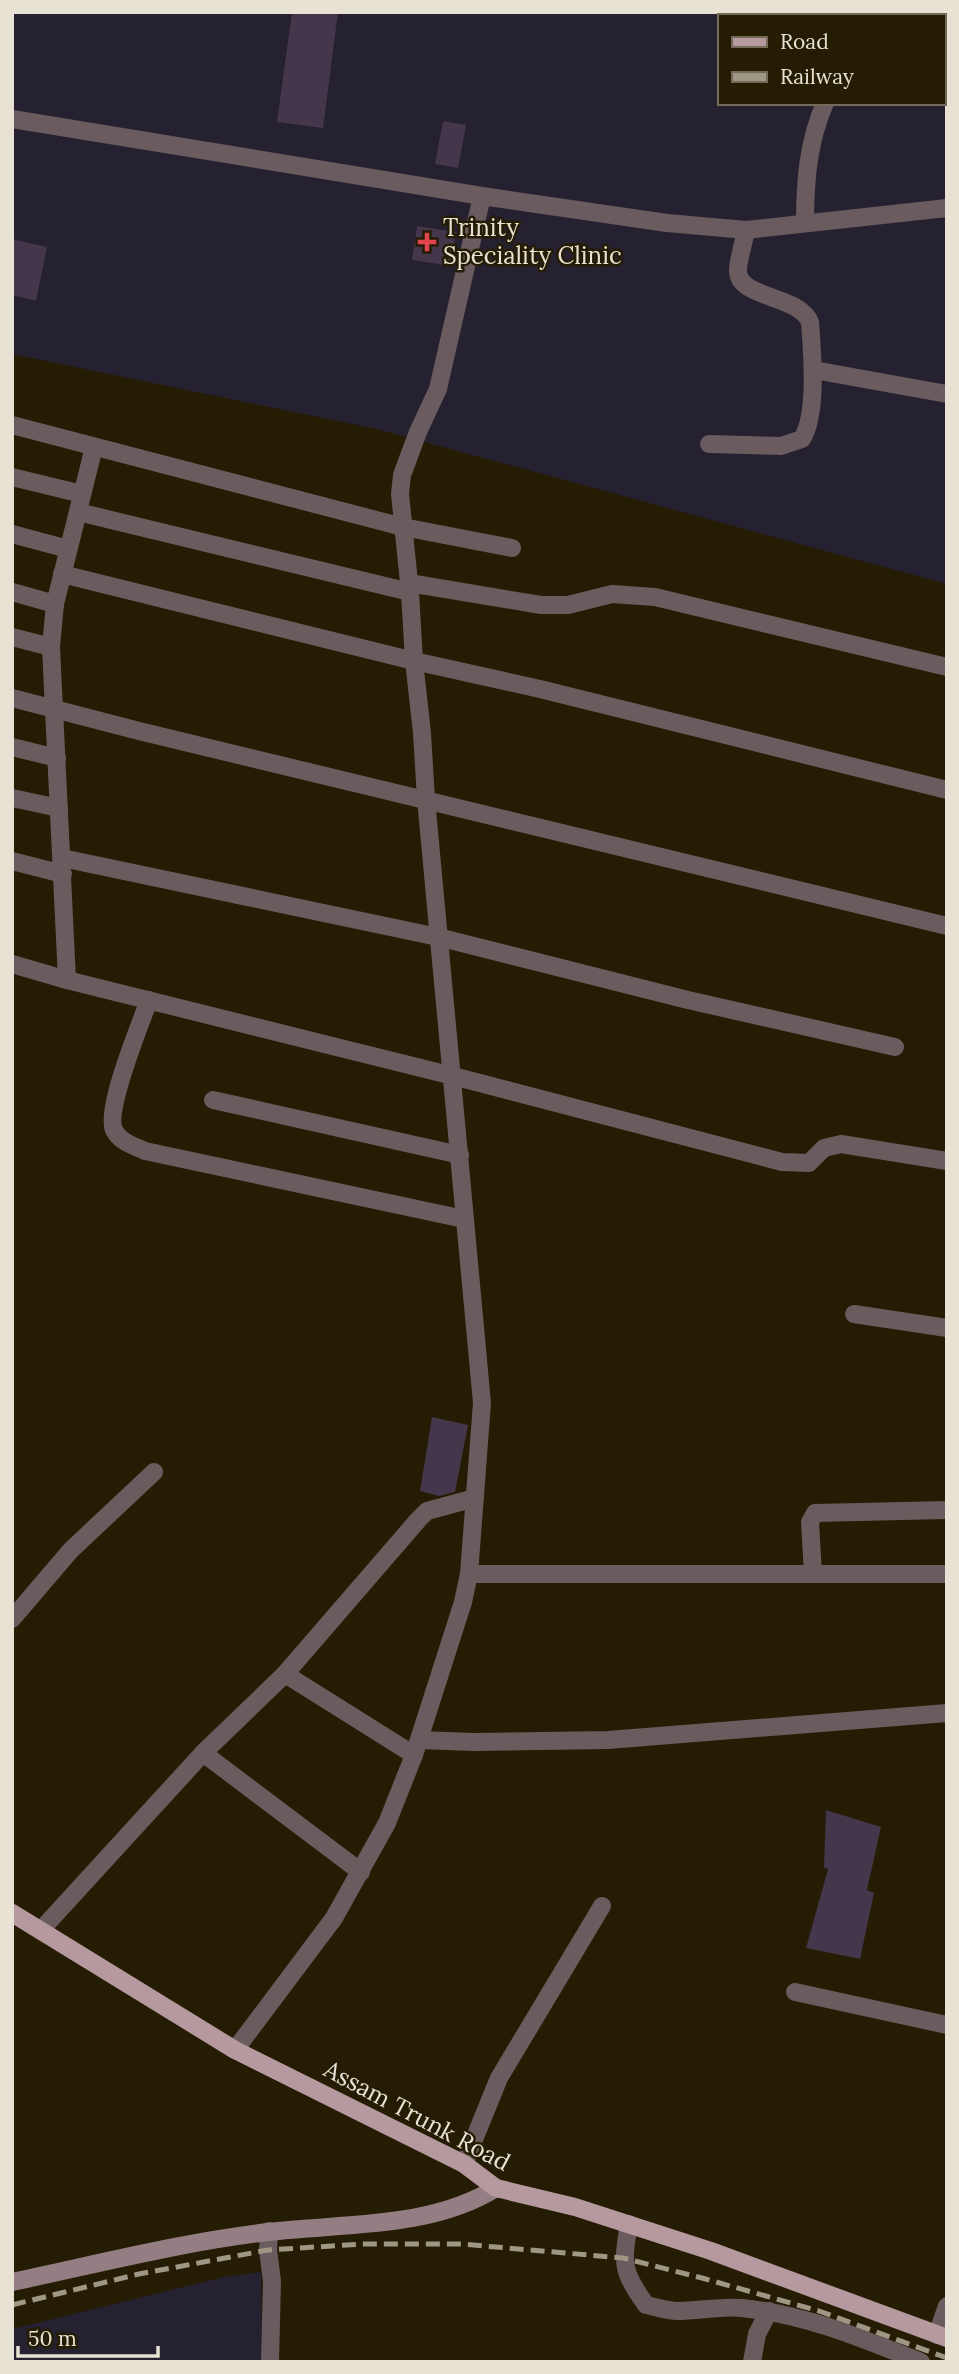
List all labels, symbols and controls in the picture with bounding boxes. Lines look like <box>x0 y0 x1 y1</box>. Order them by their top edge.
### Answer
legend <box>718 14 945 105</box>
text: Road <box>780 28 829 55</box>
text: Railway <box>780 63 854 90</box>
place label: Trinity Speciality Clinic <box>443 212 622 271</box>
marker: Trinity Speciality Clinic <box>417 232 437 252</box>
street label: Assam Trunk Road <box>318 2053 516 2178</box>
scale bar <box>18 2314 158 2358</box>
text: 50 m <box>28 2325 77 2352</box>

